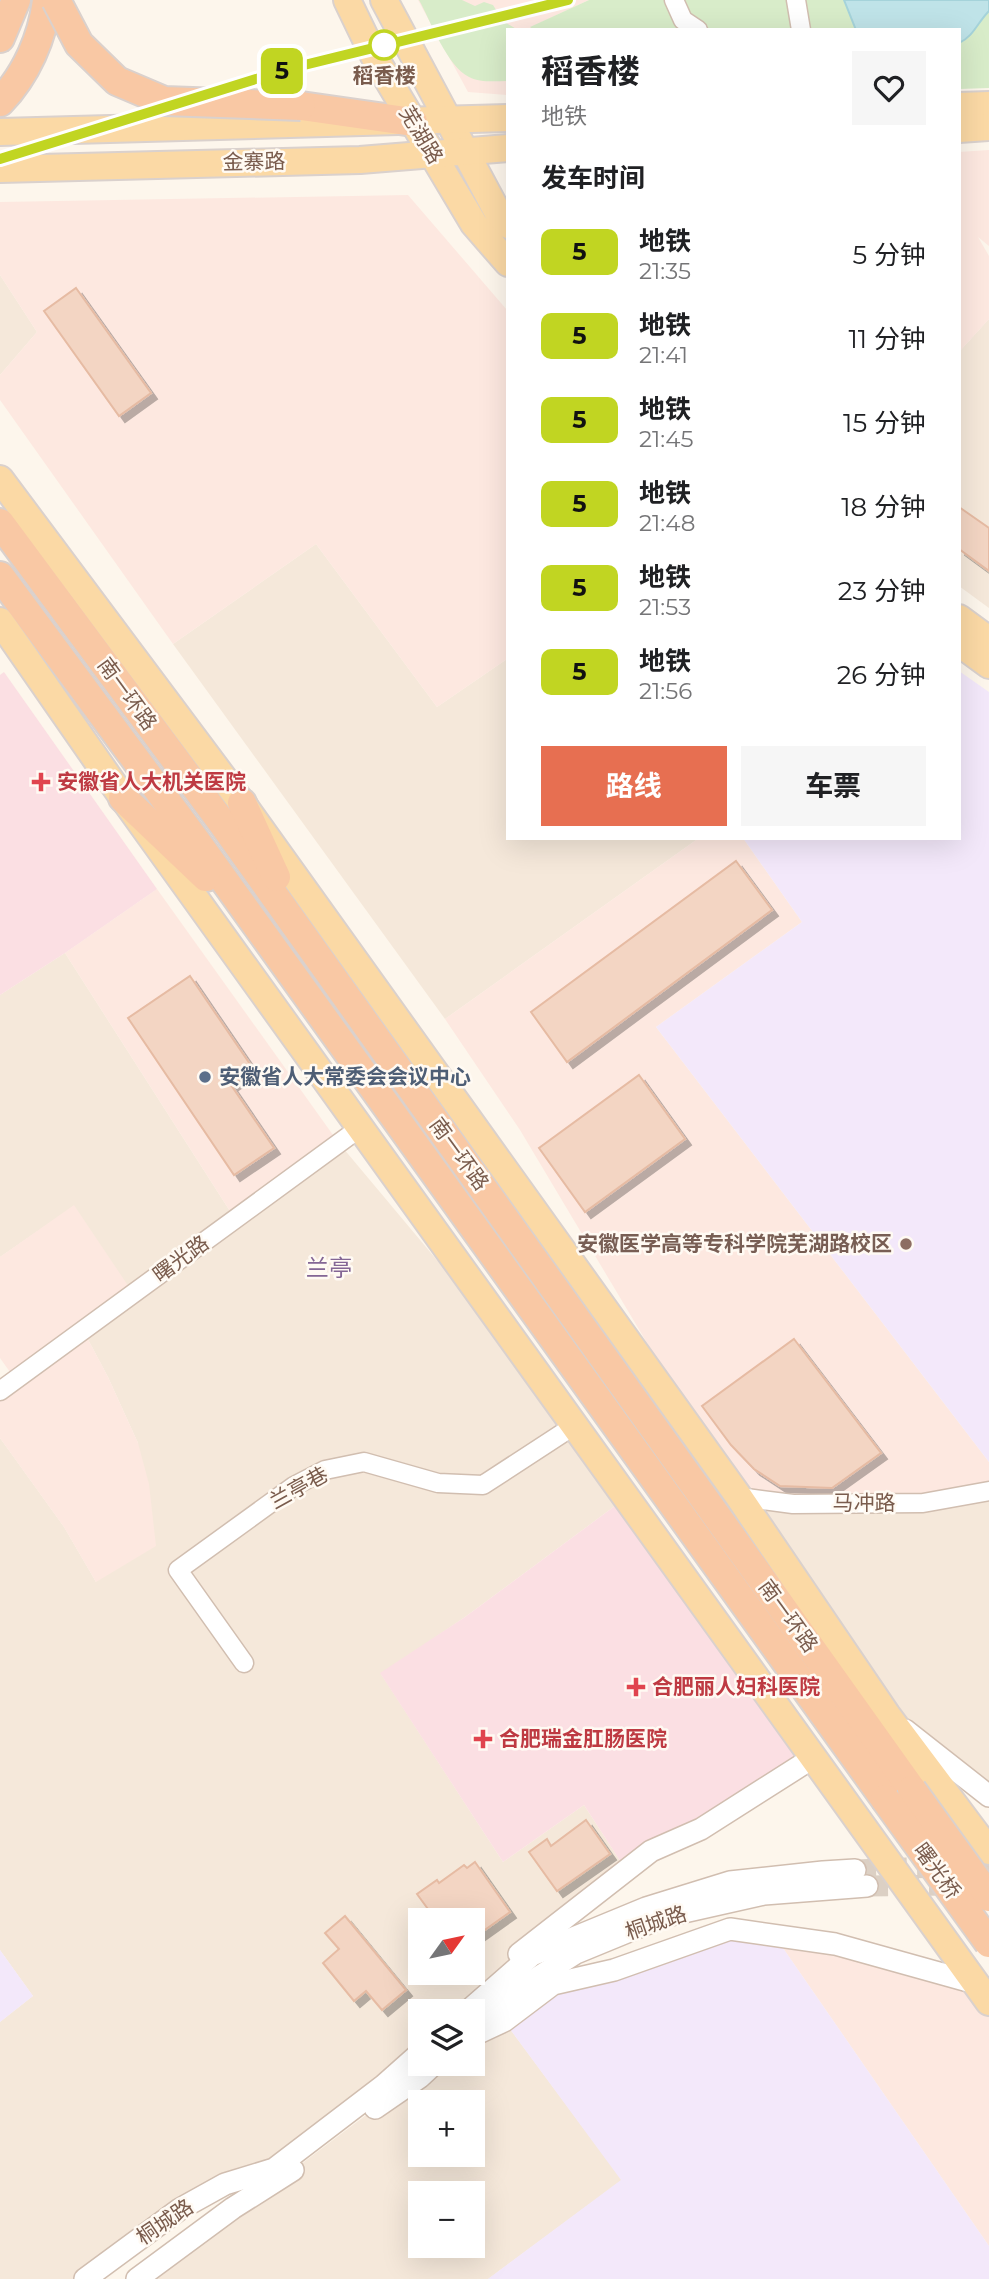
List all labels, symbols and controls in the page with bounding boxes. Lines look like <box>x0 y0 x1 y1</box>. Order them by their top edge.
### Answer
marker: 稻香楼 <box>369 30 399 60</box>
line badge: 5 <box>259 48 305 94</box>
text: 稻香楼 <box>541 51 640 91</box>
button: heart <box>852 51 926 125</box>
text: 5 <box>275 56 289 85</box>
place label: 稻香楼 <box>353 63 416 88</box>
street label: 芜湖路 <box>394 101 448 168</box>
text: 地铁 <box>541 102 587 130</box>
street label: 金寨路 <box>222 148 286 175</box>
text: 发车时间 <box>541 162 645 194</box>
text: 地铁 <box>639 225 691 257</box>
text: 5 <box>572 237 587 266</box>
text: 5 分钟 <box>852 239 926 271</box>
text: 21:35 <box>639 257 691 285</box>
text: 地铁 <box>639 309 691 341</box>
text: 5 <box>572 321 587 350</box>
text: 11 分钟 <box>848 323 926 355</box>
text: 21:41 <box>639 341 688 369</box>
text: 地铁 <box>639 393 691 425</box>
text: 5 <box>572 405 587 434</box>
text: 15 分钟 <box>843 407 926 439</box>
text: 21:45 <box>639 425 693 453</box>
text: 地铁 <box>639 477 691 509</box>
text: 5 <box>572 489 587 518</box>
text: 18 分钟 <box>841 491 926 523</box>
text: 21:48 <box>639 509 695 537</box>
text: 地铁 <box>639 561 691 593</box>
text: 5 <box>572 573 587 602</box>
text: 23 分钟 <box>838 575 926 607</box>
text: 21:53 <box>639 593 691 621</box>
text: 地铁 <box>639 645 691 677</box>
street label: 南一环路 <box>93 652 162 735</box>
text: 5 <box>572 657 587 686</box>
text: 26 分钟 <box>837 659 926 691</box>
text: 21:56 <box>639 677 692 705</box>
button: 路线 <box>541 746 727 826</box>
button: 车票 <box>741 746 926 826</box>
place label: 安徽省人大机关医院 <box>57 769 246 794</box>
marker: 安徽省人大机关医院 <box>31 772 51 792</box>
place label: 安徽省人大常委会会议中心 <box>219 1064 471 1089</box>
marker: 安徽省人大常委会会议中心 <box>197 1069 213 1085</box>
street label: 南一环路 <box>425 1112 494 1195</box>
street label: 曙光路 <box>148 1230 214 1287</box>
place label: 安徽医学高等专科学院芜湖路校区 <box>577 1231 892 1256</box>
marker: 安徽医学高等专科学院芜湖路校区 <box>898 1236 914 1252</box>
district label: 兰亭 <box>306 1254 352 1282</box>
street label: 兰亭巷 <box>265 1461 332 1514</box>
street label: 马冲路 <box>833 1490 896 1515</box>
street label: 南一环路 <box>754 1574 823 1657</box>
place label: 合肥丽人妇科医院 <box>652 1674 820 1699</box>
marker: 合肥丽人妇科医院 <box>626 1677 646 1697</box>
place label: 合肥瑞金肛肠医院 <box>499 1726 667 1751</box>
marker: 合肥瑞金肛肠医院 <box>473 1729 493 1749</box>
street label: 曙光桥 <box>909 1838 966 1904</box>
street label: 桐城路 <box>622 1900 690 1945</box>
north arrow <box>408 1908 485 1984</box>
map controls <box>408 1908 485 2258</box>
button: layers <box>408 1999 485 2076</box>
button: + <box>408 2090 485 2167</box>
button: − <box>408 2181 485 2258</box>
street label: 桐城路 <box>132 2194 198 2250</box>

